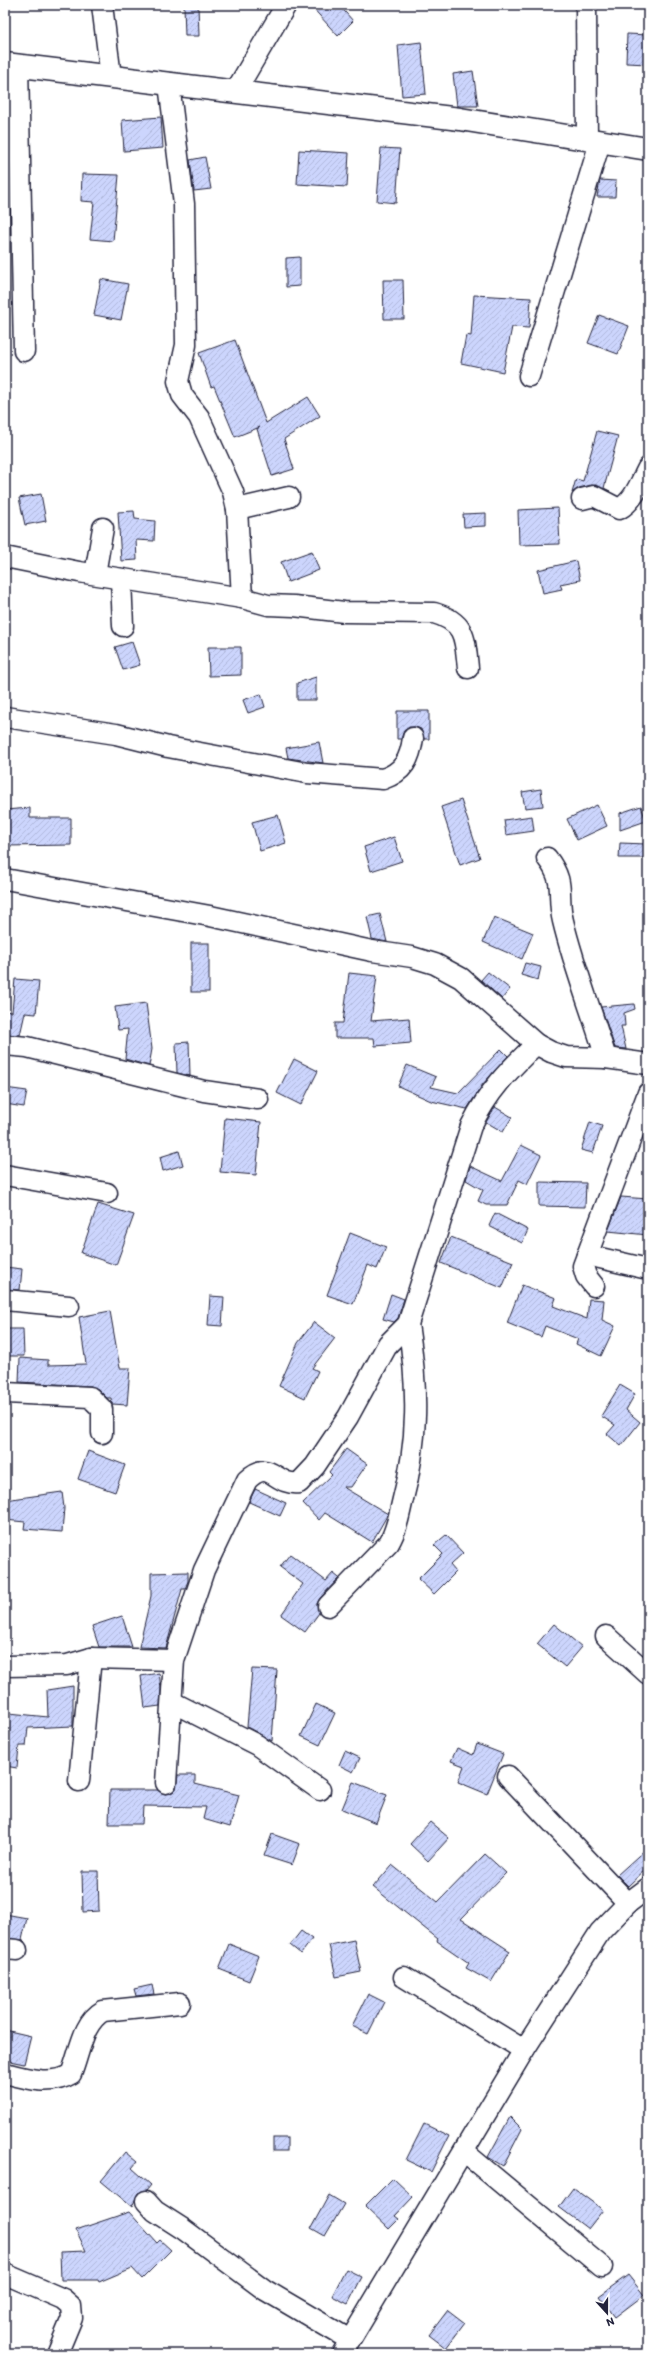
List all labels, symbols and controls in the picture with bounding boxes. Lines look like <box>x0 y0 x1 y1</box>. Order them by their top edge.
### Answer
north arrow <box>587 2293 627 2333</box>
text: N <box>605 2314 616 2329</box>

